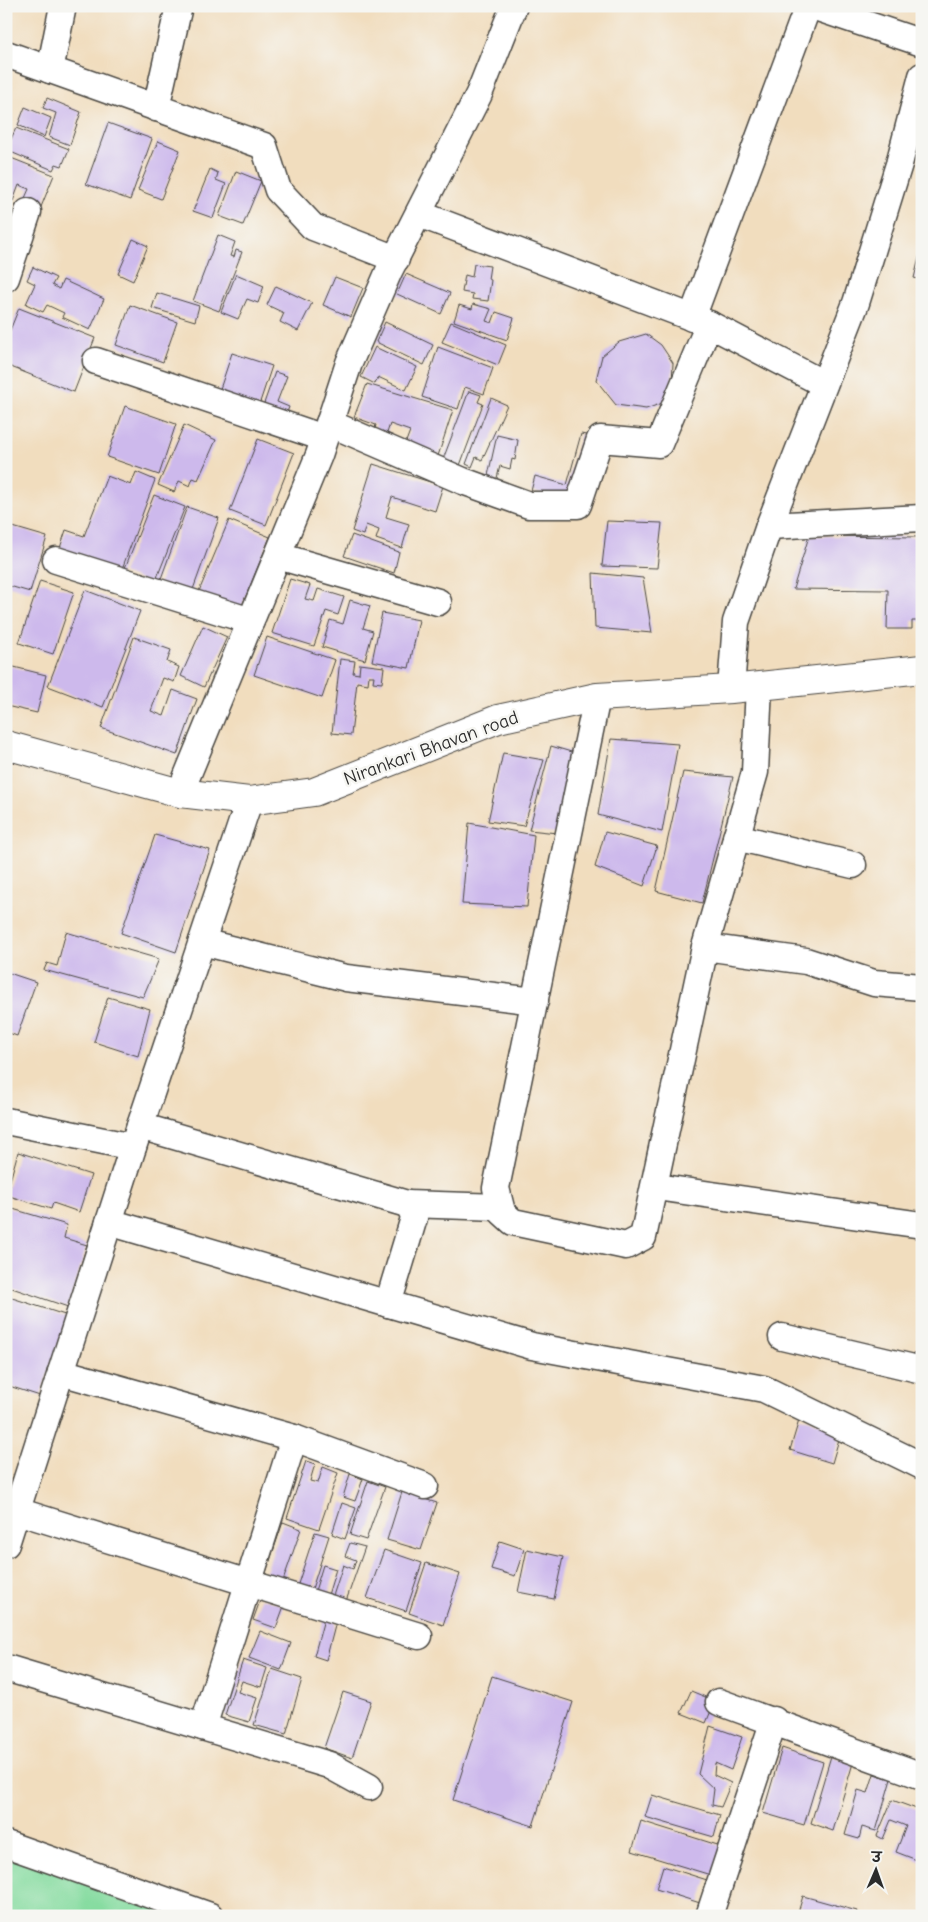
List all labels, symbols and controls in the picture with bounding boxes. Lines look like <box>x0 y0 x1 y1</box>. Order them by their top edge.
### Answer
street label: Nirankari Bhavan road <box>341 706 521 790</box>
north arrow <box>850 1844 900 1894</box>
text: उ <box>869 1849 883 1866</box>

